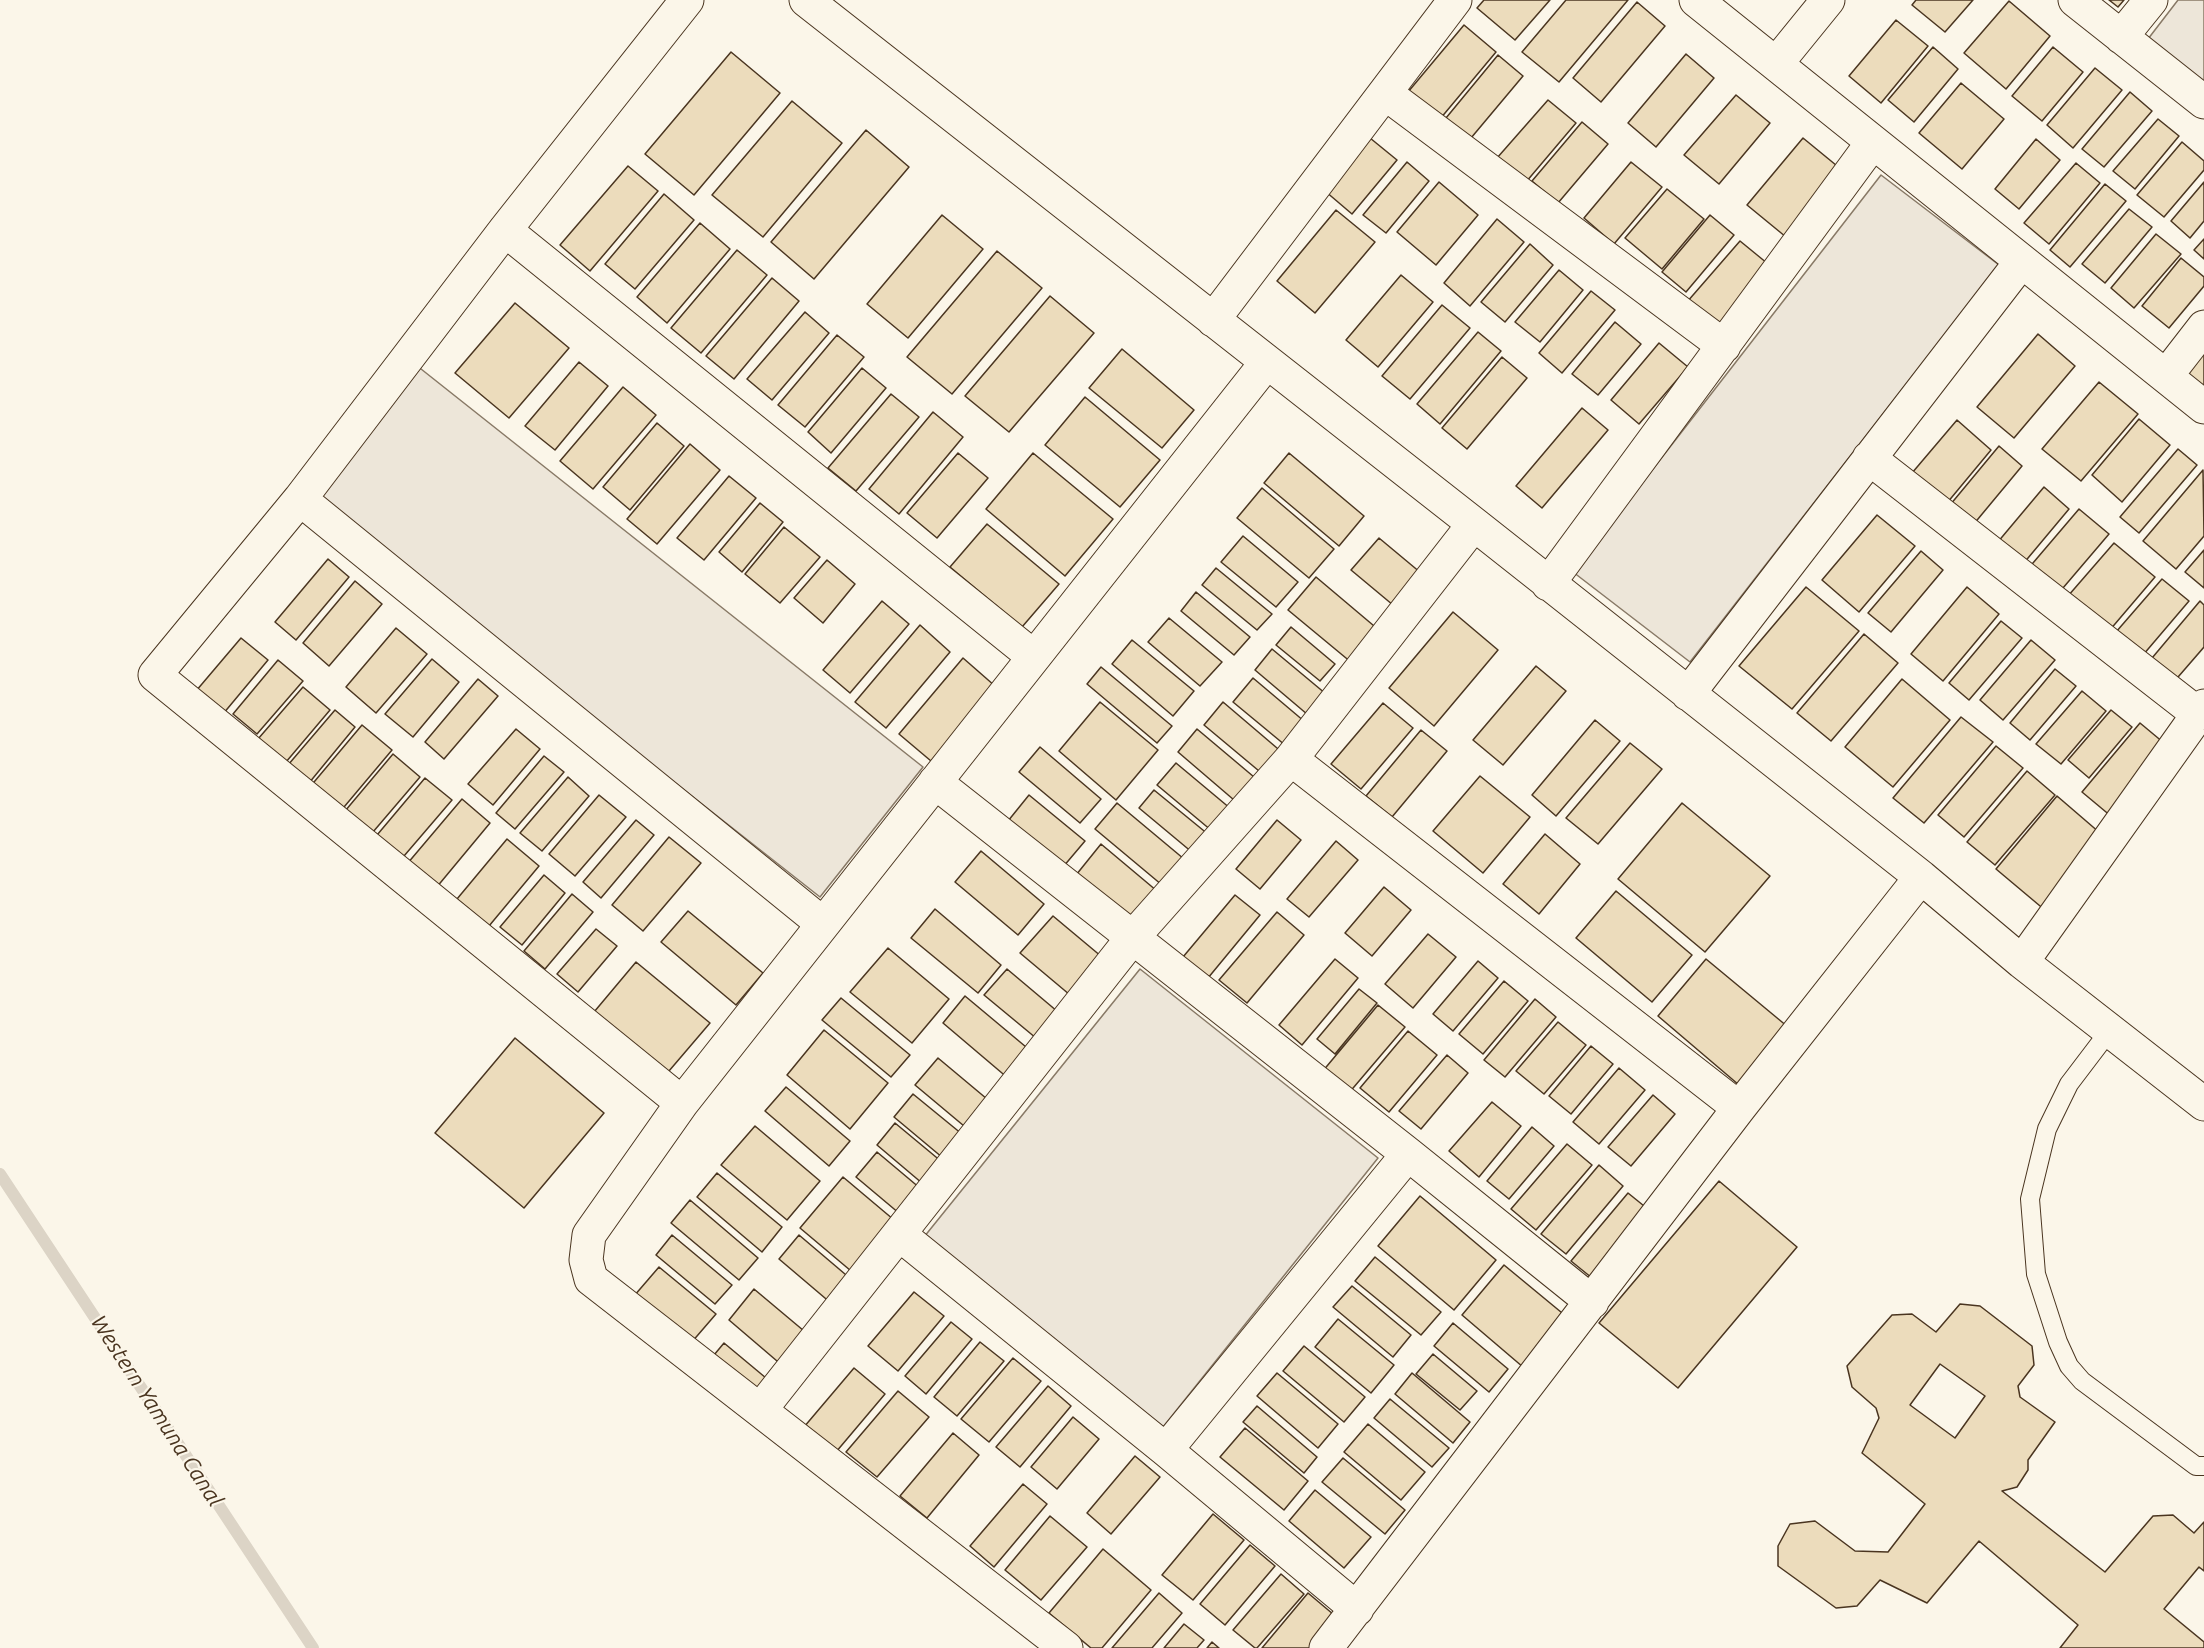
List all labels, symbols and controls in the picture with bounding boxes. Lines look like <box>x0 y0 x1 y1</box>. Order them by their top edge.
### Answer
water label: Western Yamuna Canal <box>85 1310 229 1512</box>

